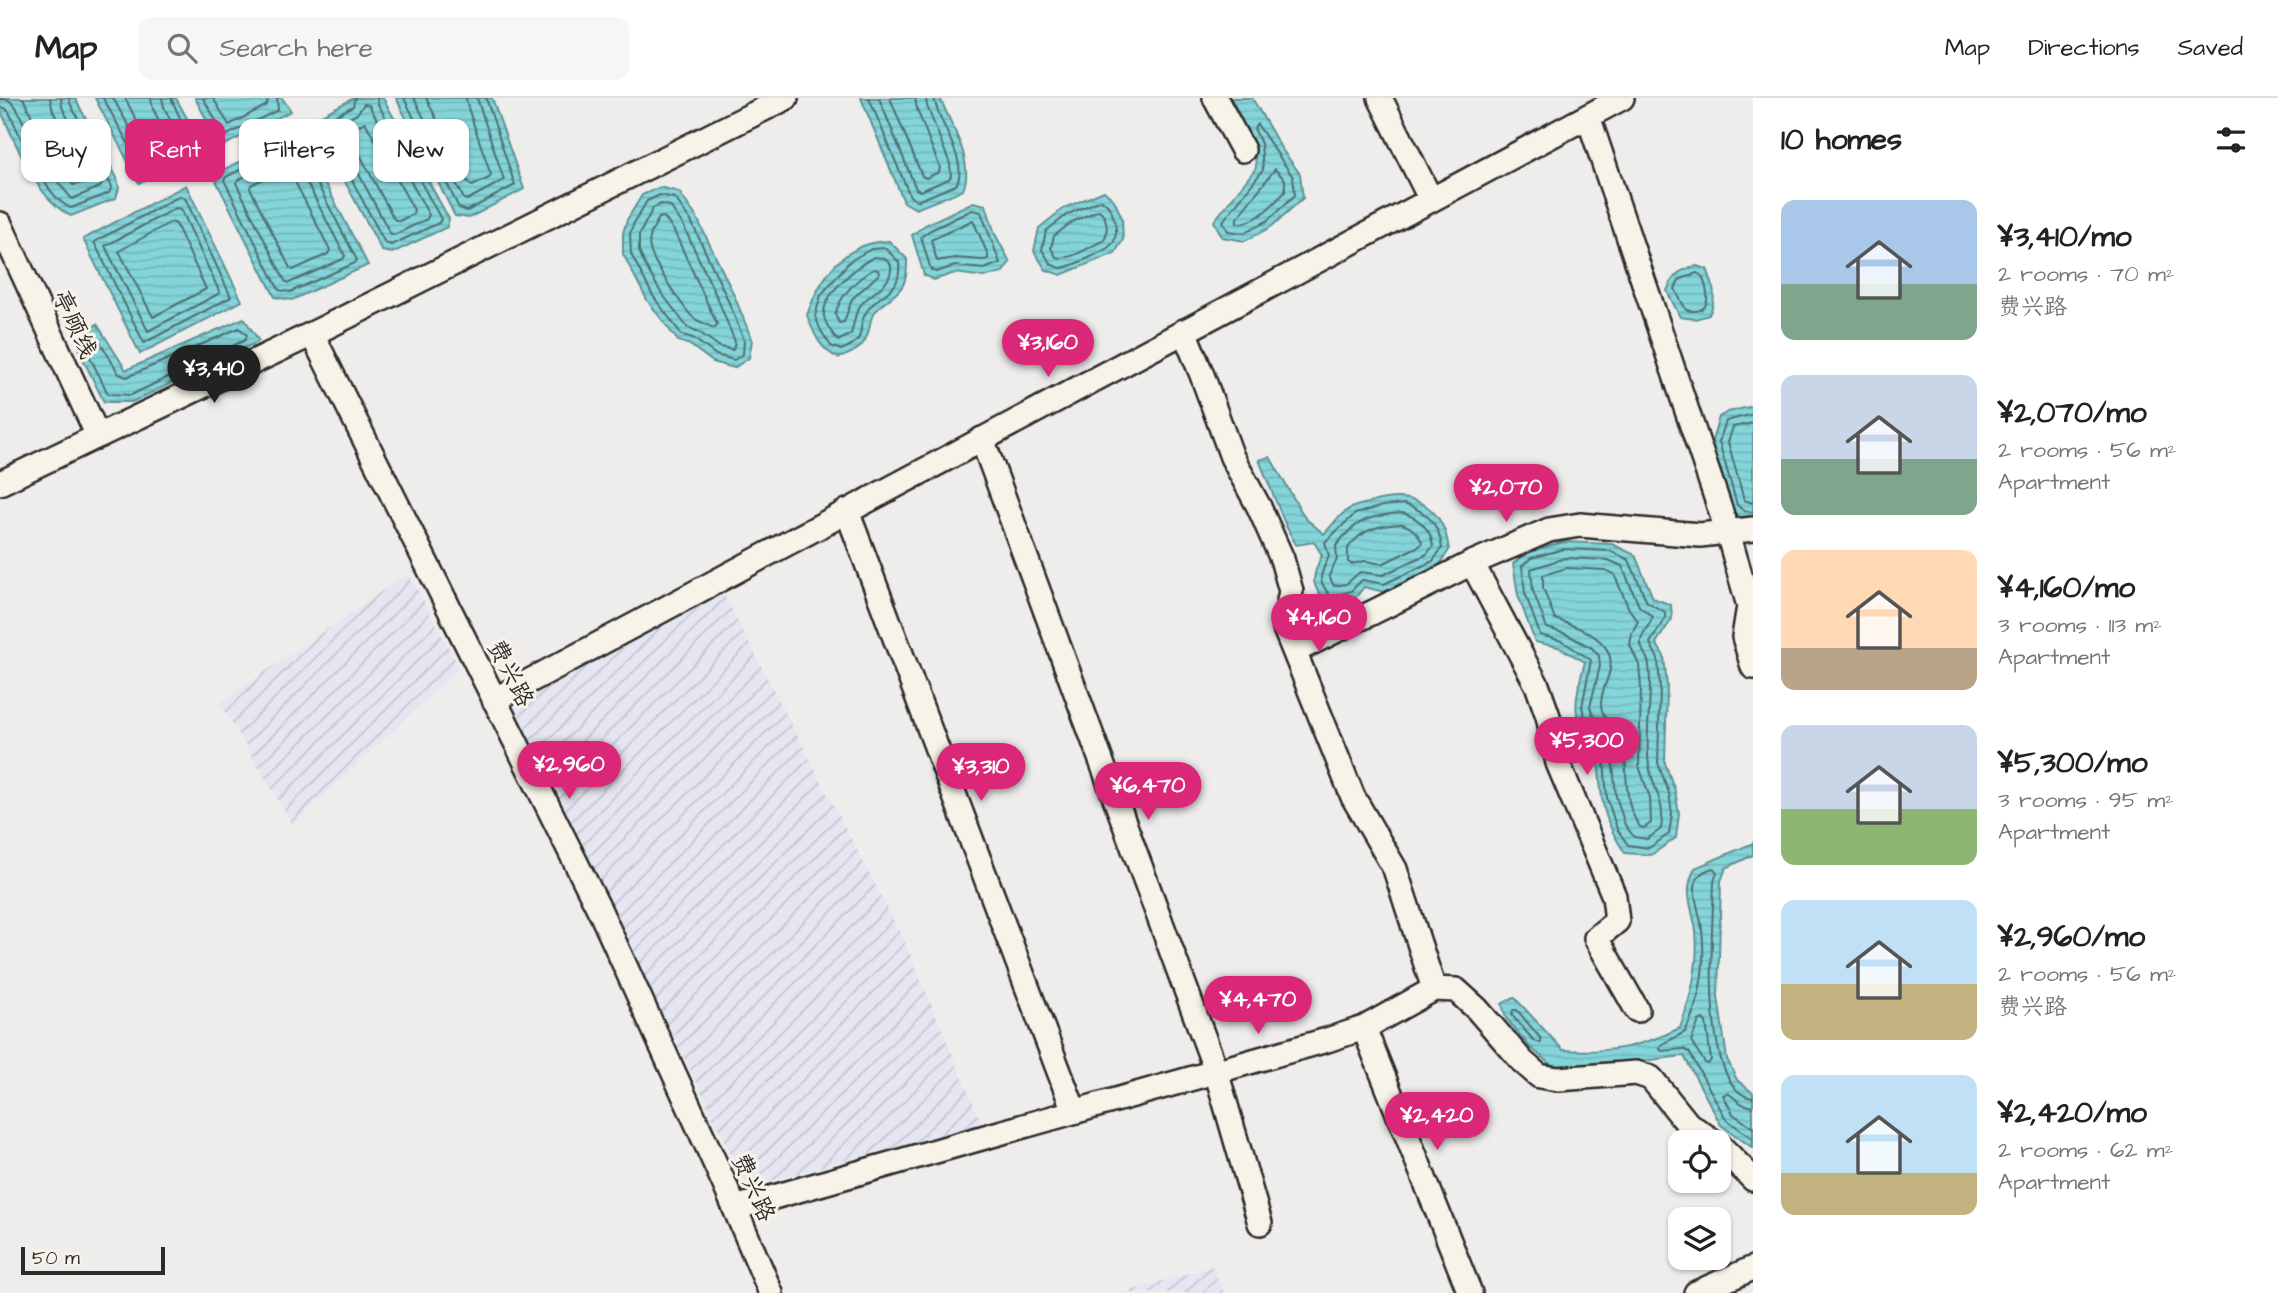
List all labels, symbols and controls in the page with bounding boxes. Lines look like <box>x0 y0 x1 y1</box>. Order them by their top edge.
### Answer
search box <box>139 17 629 80</box>
text: Map <box>35 25 97 71</box>
icon: search <box>163 29 201 67</box>
text: Search here <box>219 30 373 66</box>
text: Map <box>1945 31 1990 65</box>
text: Directions <box>2028 31 2140 65</box>
text: Saved <box>2178 31 2243 65</box>
chip: Buy <box>21 119 111 182</box>
chip: Rent <box>125 119 225 182</box>
chip: Filters <box>239 119 359 182</box>
chip: New <box>373 119 469 182</box>
text: 10 homes <box>1781 119 1902 161</box>
icon: filters <box>2212 121 2250 159</box>
text: ¥3,410/mo <box>1998 216 2132 258</box>
icon: home <box>1837 228 1921 312</box>
text: 2 rooms · 70 m² <box>1998 258 2174 290</box>
street label: 亭顾线 <box>43 285 105 364</box>
text: 费兴路 <box>1998 291 2067 323</box>
pin: ¥3,160 <box>991 320 1105 379</box>
text: ¥3,160 <box>1018 326 1078 358</box>
pin: ¥3,410 <box>157 345 271 405</box>
text: ¥3,410 <box>183 352 245 384</box>
text: ¥2,070/mo <box>1998 392 2147 434</box>
icon: home <box>1837 403 1921 487</box>
text: 2 rooms · 56 m² <box>1998 434 2176 466</box>
pin: ¥2,070 <box>1449 464 1563 524</box>
text: Apartment <box>1998 466 2110 498</box>
text: ¥2,070 <box>1470 471 1542 503</box>
text: ¥4,160/mo <box>1998 567 2135 609</box>
icon: home <box>1837 578 1921 662</box>
pin: ¥4,160 <box>1262 594 1376 654</box>
text: ¥4,160 <box>1287 601 1351 633</box>
text: 3 rooms · 113 m² <box>1998 609 2162 641</box>
street label: 费兴路 <box>479 634 542 713</box>
text: Apartment <box>1998 641 2110 673</box>
pin: ¥5,300 <box>1530 718 1644 777</box>
text: ¥5,300 <box>1550 724 1624 756</box>
pin: ¥2,960 <box>512 742 626 801</box>
text: ¥5,300/mo <box>1998 742 2148 784</box>
pin: ¥3,310 <box>924 744 1038 803</box>
text: ¥2,960 <box>533 748 605 780</box>
text: ¥3,310 <box>952 750 1010 782</box>
icon: home <box>1837 753 1921 837</box>
pin: ¥6,470 <box>1091 762 1205 822</box>
text: ¥6,470 <box>1110 769 1186 801</box>
text: 3 rooms · 95 m² <box>1998 784 2174 816</box>
text: Apartment <box>1998 816 2110 848</box>
text: ¥2,960/mo <box>1998 916 2145 958</box>
icon: home <box>1837 928 1921 1012</box>
text: 2 rooms · 56 m² <box>1998 958 2176 990</box>
pin: ¥4,470 <box>1201 976 1315 1036</box>
text: ¥4,470 <box>1220 983 1296 1015</box>
text: 费兴路 <box>1998 991 2067 1023</box>
text: ¥2,420/mo <box>1998 1092 2147 1134</box>
pin: ¥2,420 <box>1380 1093 1494 1152</box>
text: ¥2,420 <box>1401 1099 1473 1131</box>
icon: home <box>1837 1103 1921 1187</box>
map controls <box>1668 1130 1731 1270</box>
button: locate <box>1668 1130 1731 1193</box>
text: 2 rooms · 62 m² <box>1998 1134 2173 1166</box>
street label: 费兴路 <box>723 1148 783 1227</box>
text: Apartment <box>1998 1166 2110 1198</box>
button: layers <box>1668 1207 1731 1270</box>
scale bar <box>21 1244 164 1276</box>
text: 50 m <box>32 1245 80 1272</box>

